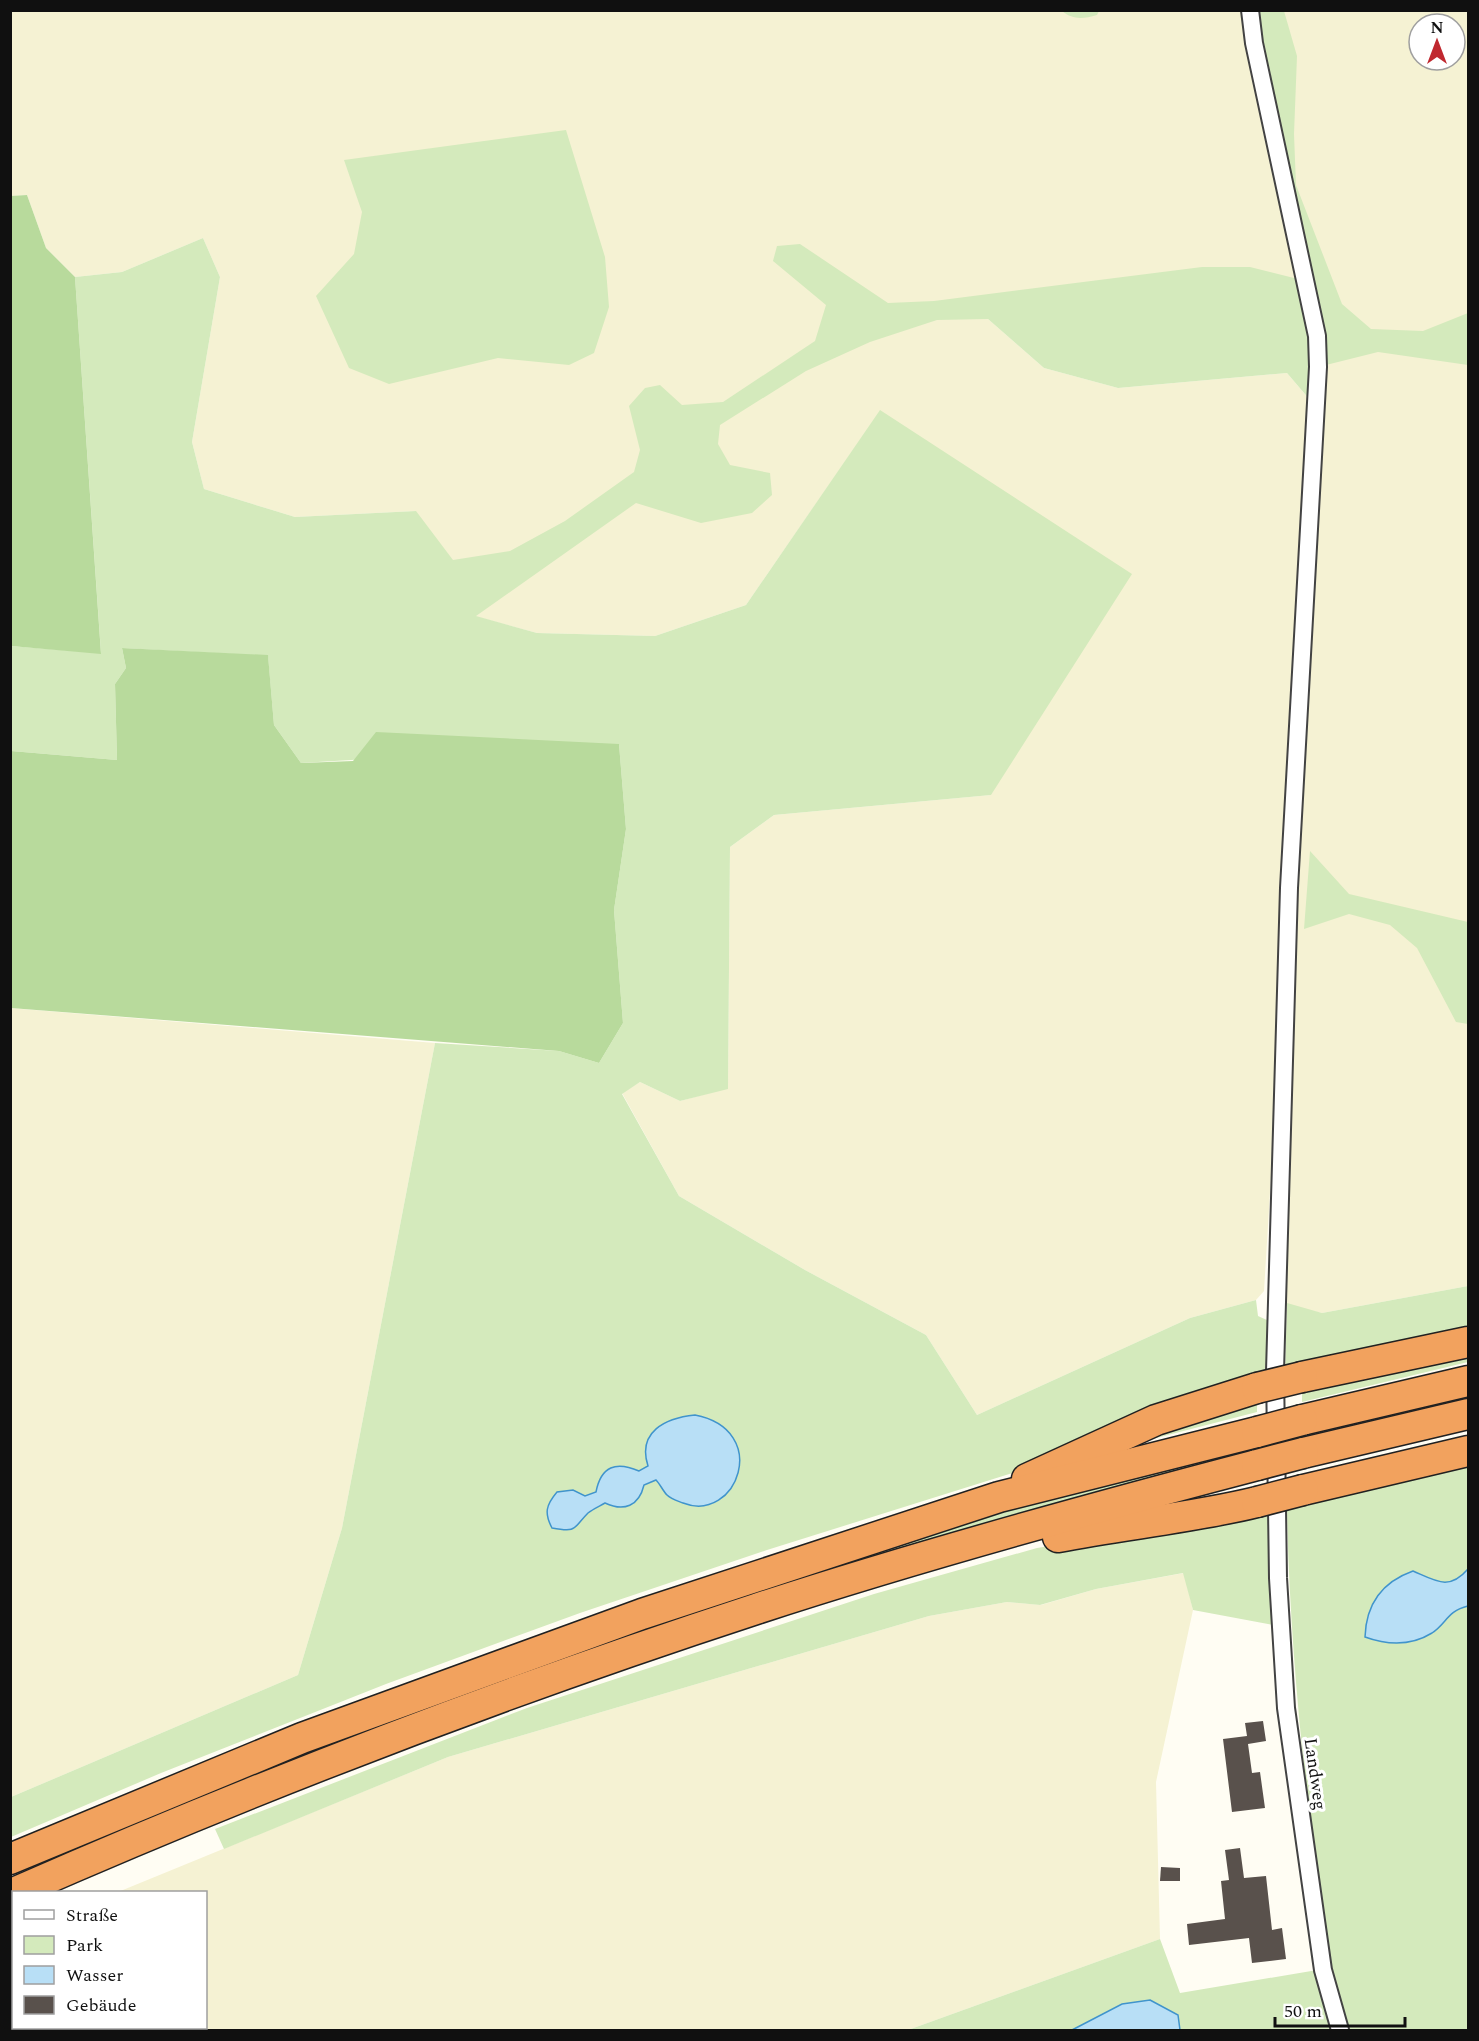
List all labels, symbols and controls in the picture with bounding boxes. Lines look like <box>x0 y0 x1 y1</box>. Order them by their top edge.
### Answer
north arrow <box>1407 12 1467 72</box>
text: N <box>1430 16 1444 40</box>
street label: Landweg <box>1297 1736 1333 1812</box>
legend <box>12 1891 207 2029</box>
text: Straße <box>66 1902 118 1929</box>
text: Park <box>66 1932 103 1959</box>
text: Wasser <box>66 1962 123 1989</box>
scale bar <box>1275 1990 1406 2028</box>
text: Gebäude <box>66 1992 136 2019</box>
text: 50 m <box>1284 1998 1322 2025</box>

